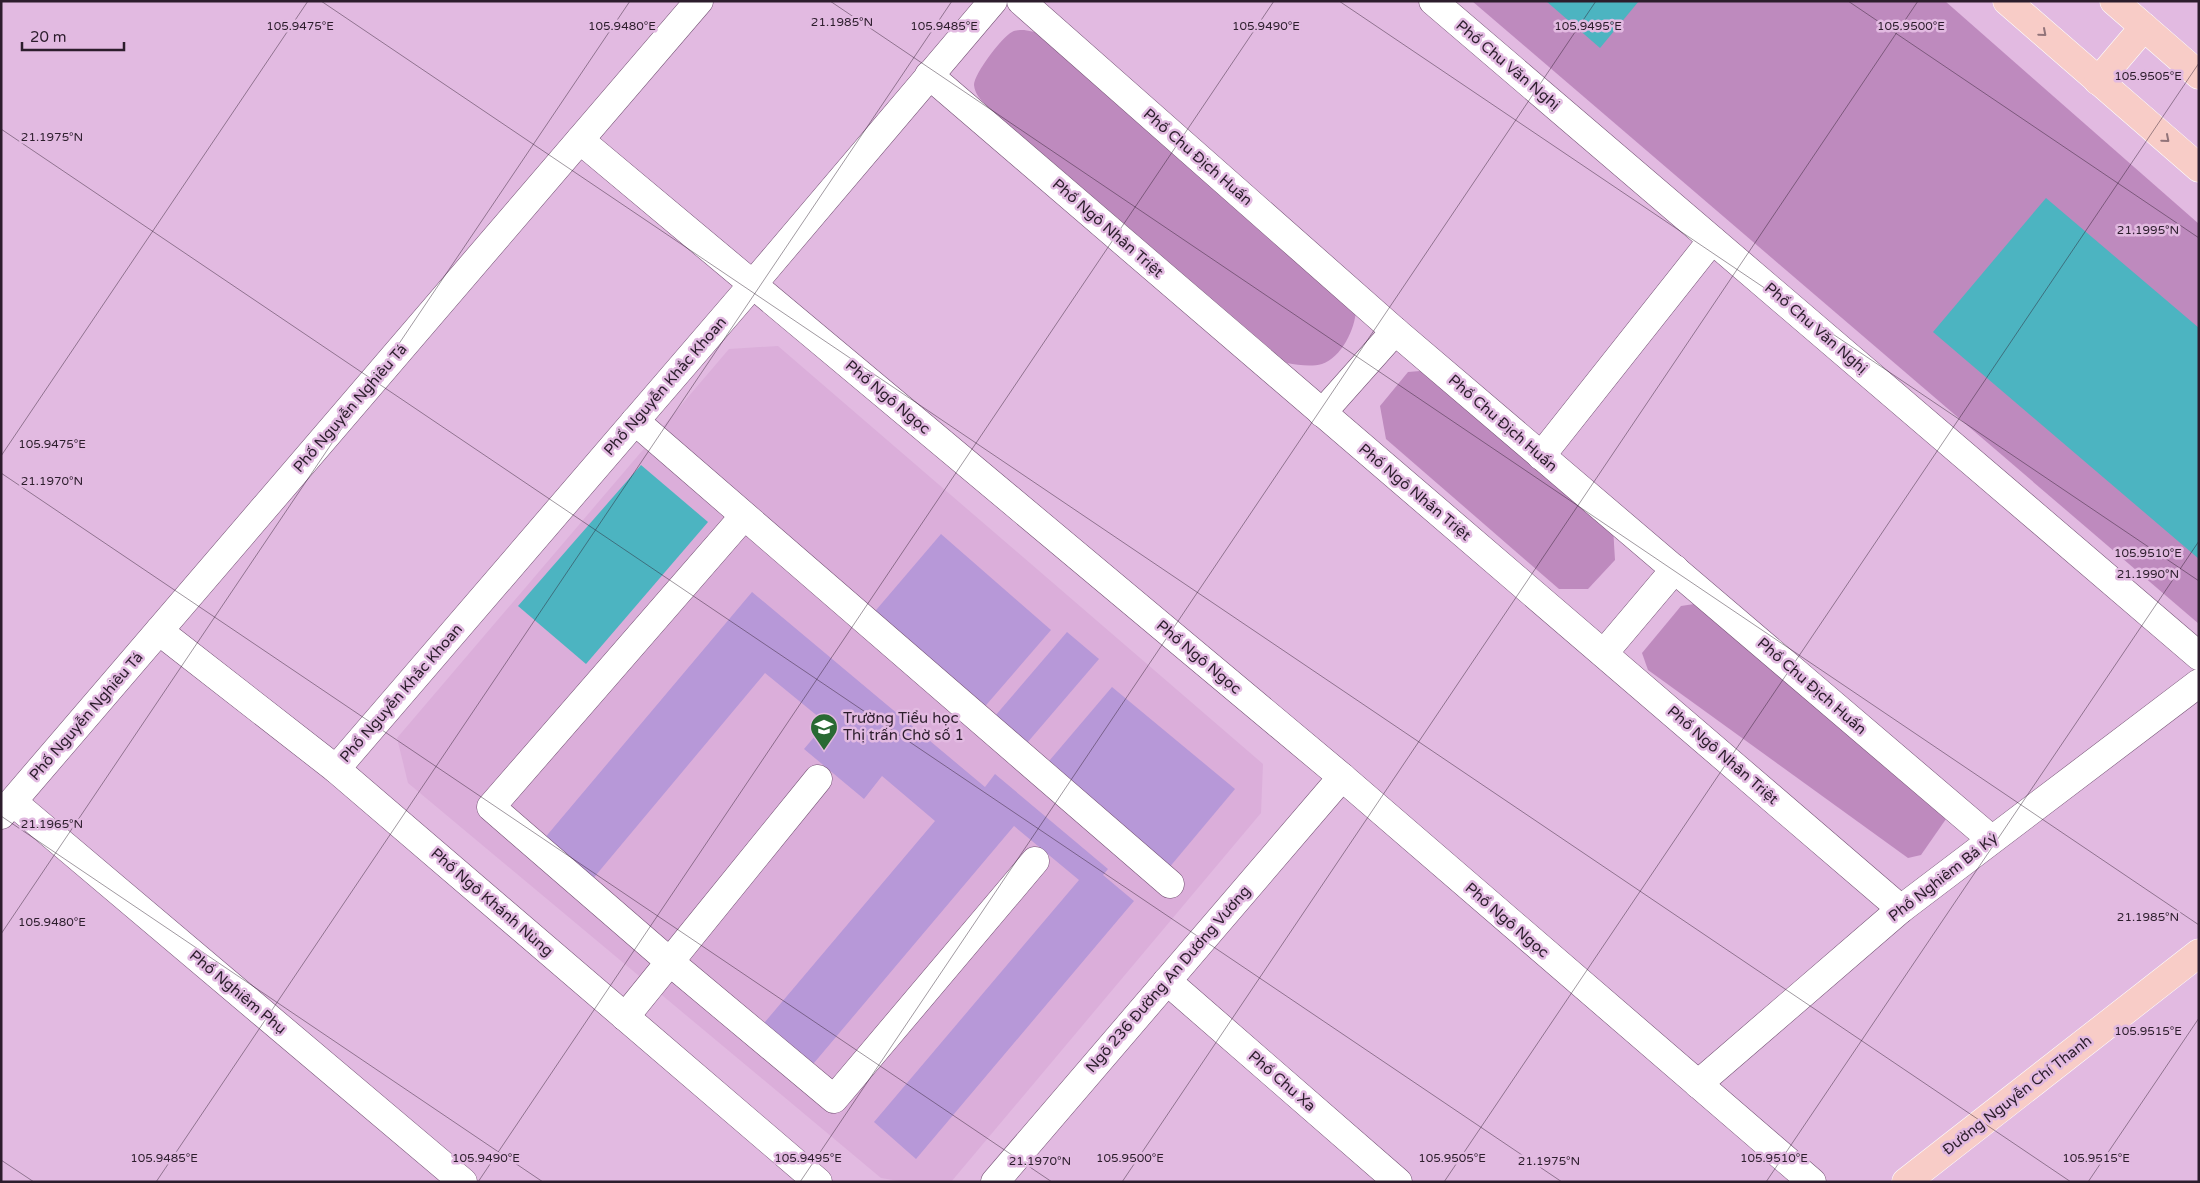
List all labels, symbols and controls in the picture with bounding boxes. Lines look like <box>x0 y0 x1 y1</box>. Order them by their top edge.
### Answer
text: 21.1985°N <box>811 15 873 29</box>
street label: Phố Chu Văn Nghị <box>1452 16 1564 114</box>
text: 105.9475°E <box>266 19 334 33</box>
text: 105.9480°E <box>588 19 656 33</box>
text: 105.9485°E <box>910 19 978 33</box>
text: 105.9490°E <box>1232 19 1300 33</box>
text: 105.9495°E <box>1554 19 1622 33</box>
text: 105.9500°E <box>1877 19 1945 33</box>
scale bar <box>22 20 125 52</box>
one-way arrow <box>2038 27 2047 36</box>
text: 20 m <box>30 28 67 46</box>
text: 105.9505°E <box>2114 69 2182 83</box>
street label: Phố Chu Địch Huấn <box>1140 105 1256 209</box>
text: 21.1975°N <box>21 130 83 144</box>
one-way arrow <box>2161 134 2170 143</box>
street label: Phố Ngô Nhân Triệt <box>1049 175 1167 281</box>
text: 21.1995°N <box>2117 223 2179 237</box>
street label: Phố Chu Văn Nghị <box>1761 279 1871 377</box>
street label: Phố Nguyễn Khắc Khoan <box>600 313 730 459</box>
street label: Phố Nguyễn Nghiêu Tá <box>289 340 411 476</box>
street label: Phố Ngô Ngọc <box>842 356 934 438</box>
street label: Phố Chu Địch Huấn <box>1445 371 1561 475</box>
text: 105.9475°E <box>18 437 86 451</box>
street label: Phố Ngô Nhân Triệt <box>1355 440 1475 544</box>
text: 21.1970°N <box>21 474 83 488</box>
text: 105.9510°E <box>2114 546 2182 560</box>
text: 21.1990°N <box>2117 567 2179 581</box>
street label: Phố Ngô Ngọc <box>1153 616 1245 698</box>
street label: Phố Nguyễn Khắc Khoan <box>336 620 466 766</box>
street label: Phố Chu Địch Huấn <box>1754 634 1870 738</box>
street label: Phố Nguyễn Nghiêu Tá <box>25 648 147 784</box>
street label: Phố Ngô Nhân Triệt <box>1664 702 1782 808</box>
place label: Trường Tiểu học Thị trấn Chờ số 1 <box>843 709 964 744</box>
school or university icon: Trường Tiểu học Thị trấn Chờ số 1 <box>809 712 839 751</box>
text: 21.1965°N <box>21 817 83 831</box>
street label: Phố Nghiêm Bá Ký <box>1885 829 2001 925</box>
street label: Phố Ngô Khánh Nùng <box>427 844 557 960</box>
street label: Phố Ngô Ngọc <box>1462 879 1552 961</box>
street label: Ngõ 236 Đường An Dương Vương <box>1082 882 1254 1076</box>
text: 21.1985°N <box>2117 910 2179 924</box>
text: 105.9480°E <box>18 915 86 929</box>
street label: Phố Nghiêm Phụ <box>186 946 290 1038</box>
text: 105.9515°E <box>2114 1024 2182 1038</box>
street label: Đường Nguyễn Chí Thanh <box>1939 1031 2095 1159</box>
street label: Phố Chu Xa <box>1245 1047 1319 1115</box>
text: 105.9485°E <box>130 1151 198 1165</box>
text: 105.9490°E <box>452 1151 520 1165</box>
text: 105.9495°E <box>774 1151 842 1165</box>
text: 105.9500°E <box>1096 1151 1164 1165</box>
text: 105.9505°E <box>1418 1151 1486 1165</box>
text: 105.9510°E <box>1740 1151 1808 1165</box>
text: 105.9515°E <box>2062 1151 2130 1165</box>
text: 21.1970°N <box>1009 1154 1071 1168</box>
text: 21.1975°N <box>1518 1154 1580 1168</box>

